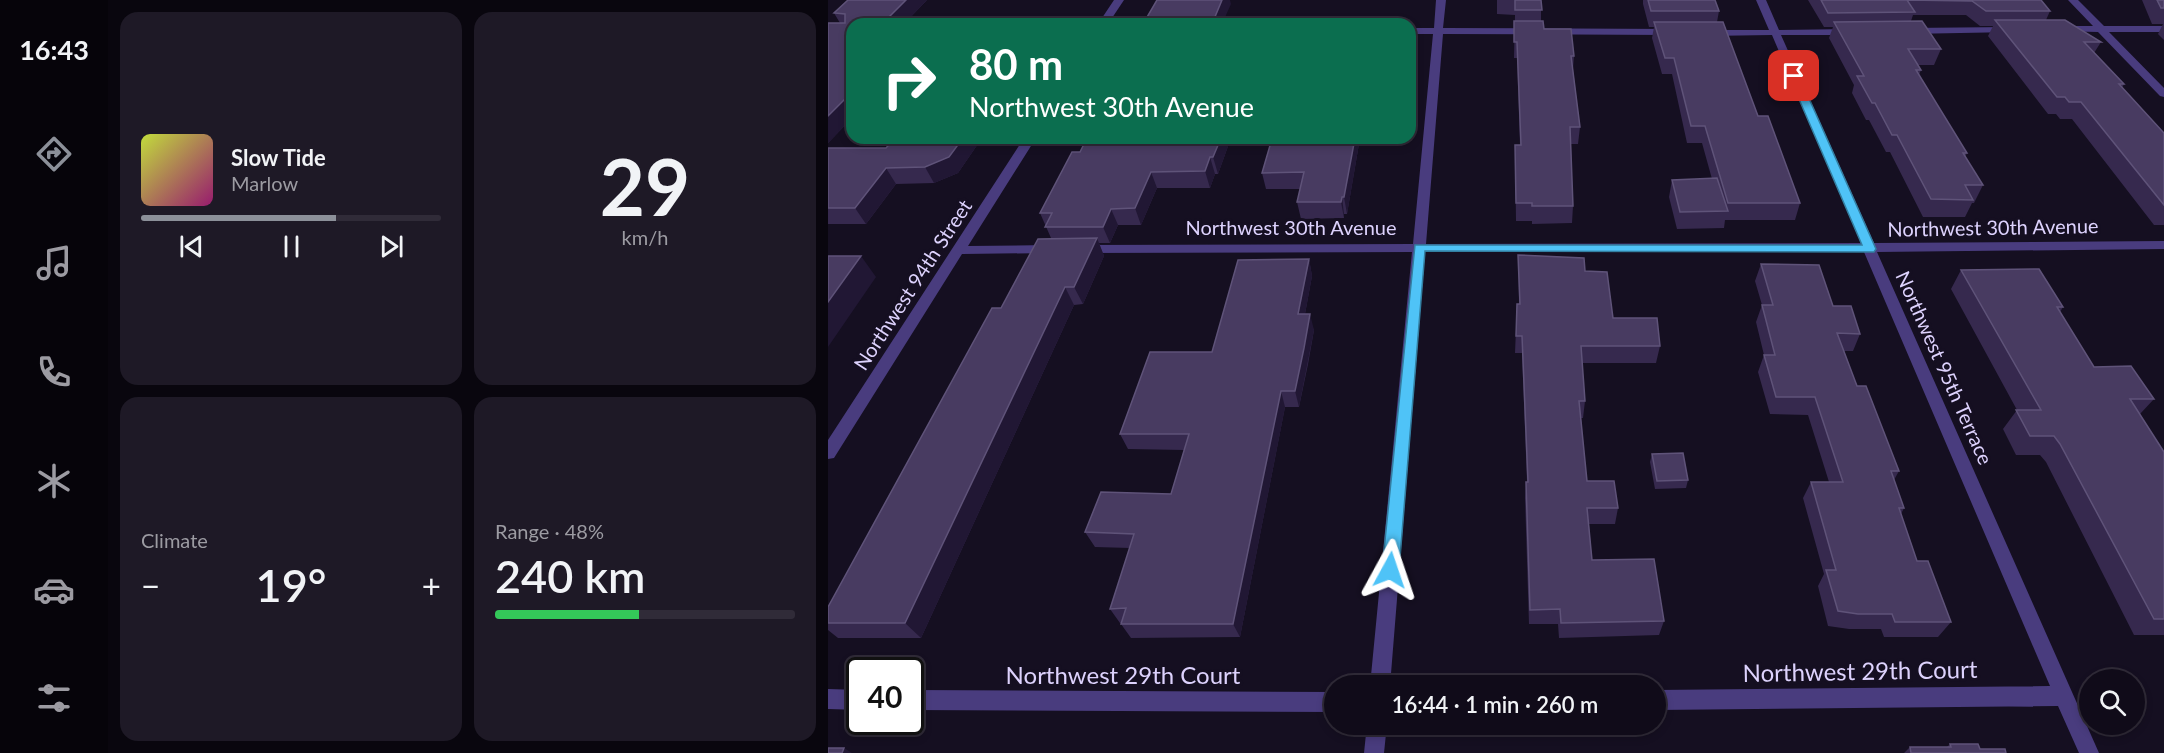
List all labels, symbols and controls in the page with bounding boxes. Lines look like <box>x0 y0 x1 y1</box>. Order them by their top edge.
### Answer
text: 16:43 <box>19 33 89 66</box>
text: 80 m <box>969 39 1063 89</box>
icon: right <box>870 42 948 120</box>
pin <box>1768 50 1819 101</box>
icon: arrive <box>1777 59 1810 92</box>
text: Northwest 30th Avenue <box>969 90 1254 123</box>
icon: directions <box>33 133 75 175</box>
text: 29 <box>600 139 690 233</box>
text: Slow Tide <box>231 144 326 171</box>
text: Marlow <box>231 171 298 195</box>
street label: Northwest 94th Street <box>848 195 976 374</box>
street label: Northwest 30th Avenue <box>1887 213 2099 241</box>
street label: Northwest 30th Avenue <box>1185 215 1397 239</box>
text: km/h <box>622 225 668 249</box>
icon: previous <box>175 230 208 263</box>
icon: pause <box>275 230 308 263</box>
icon: next <box>375 230 408 263</box>
icon: music <box>33 242 75 284</box>
street label: Northwest 95th Terrace <box>1891 267 1998 468</box>
icon: phone <box>33 351 75 393</box>
icon: climate <box>33 460 75 502</box>
text: Range · 48% <box>495 519 604 543</box>
text: Climate <box>141 528 208 552</box>
position arrow <box>1358 538 1422 602</box>
text: 240 km <box>495 549 645 603</box>
text: 19° <box>256 558 326 612</box>
text: − <box>141 565 160 605</box>
text: + <box>422 565 441 605</box>
icon: car <box>33 569 75 611</box>
street label: Northwest 29th Court <box>1742 654 1978 687</box>
speed limit sign: 40 <box>846 657 924 735</box>
street label: Northwest 29th Court <box>1006 660 1241 689</box>
map controls <box>2079 669 2145 735</box>
button: search <box>2079 669 2145 735</box>
icon: filters <box>33 677 75 719</box>
text: 16:44 · 1 min · 260 m <box>1392 691 1598 718</box>

